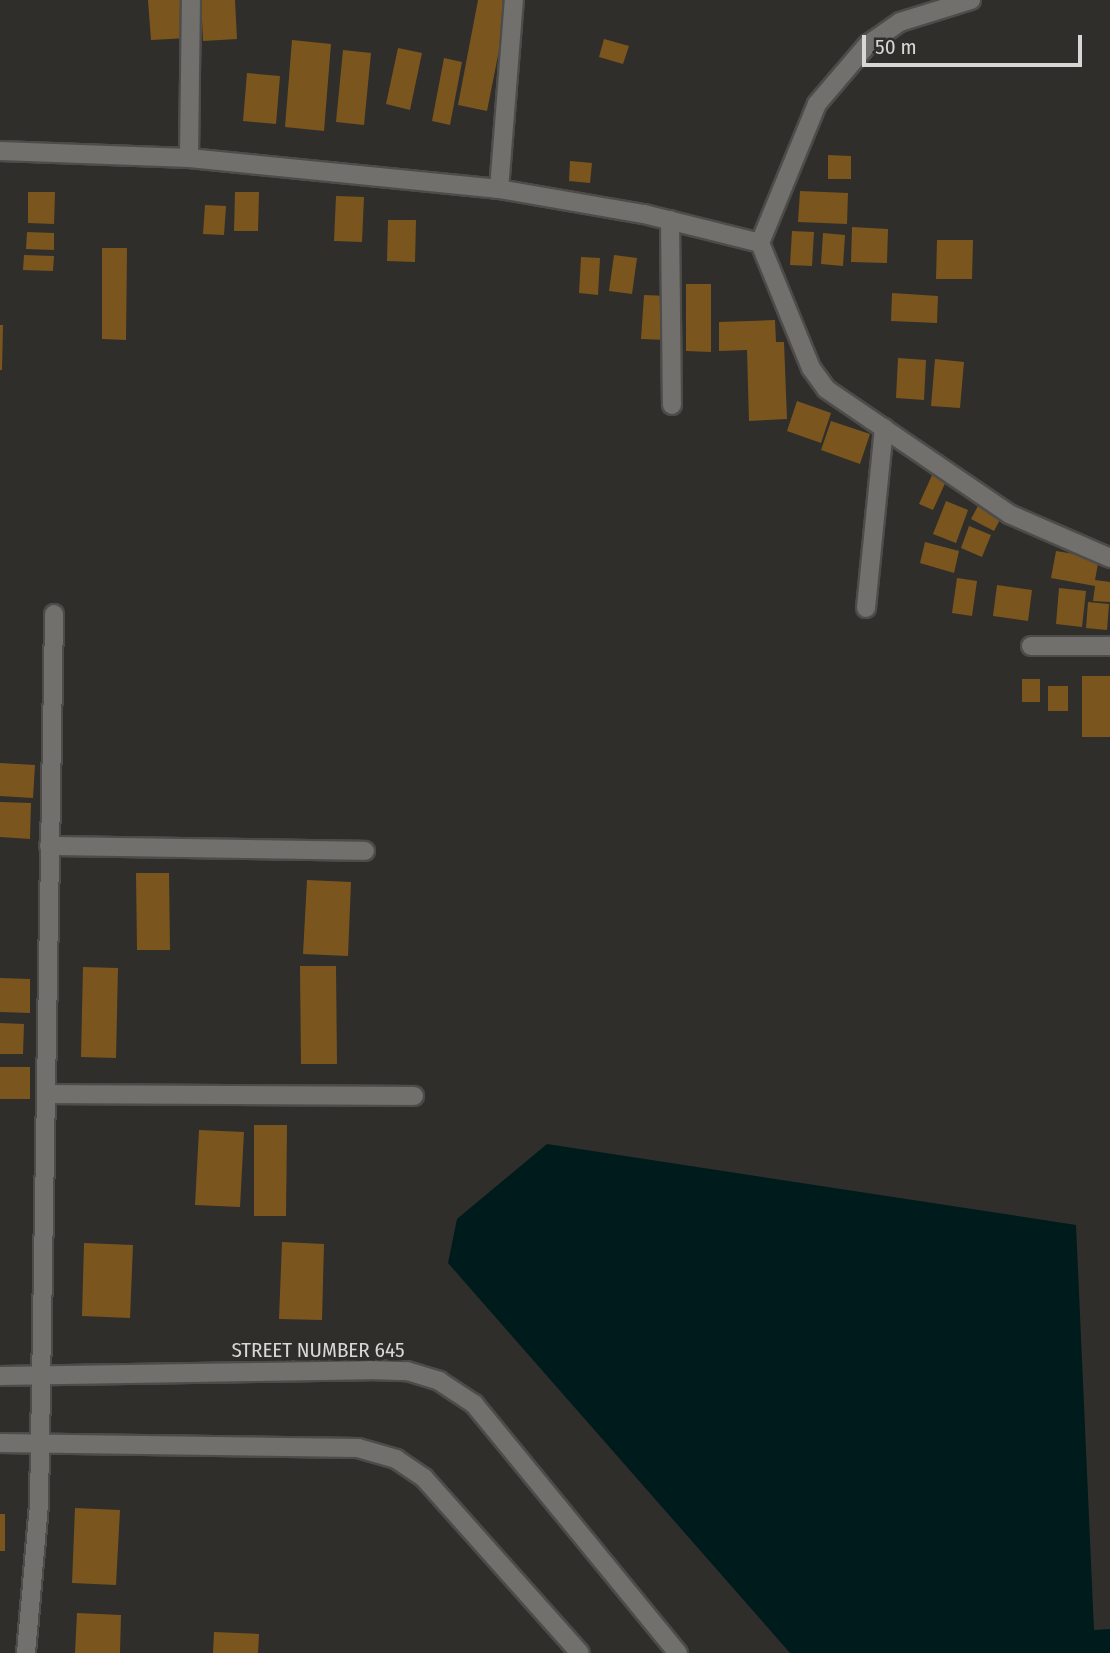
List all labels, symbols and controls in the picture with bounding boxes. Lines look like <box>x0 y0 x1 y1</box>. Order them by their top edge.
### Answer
scale bar <box>865 21 1086 65</box>
text: 50 m <box>875 34 917 60</box>
street label: STREET NUMBER 645 <box>231 1337 405 1363</box>

